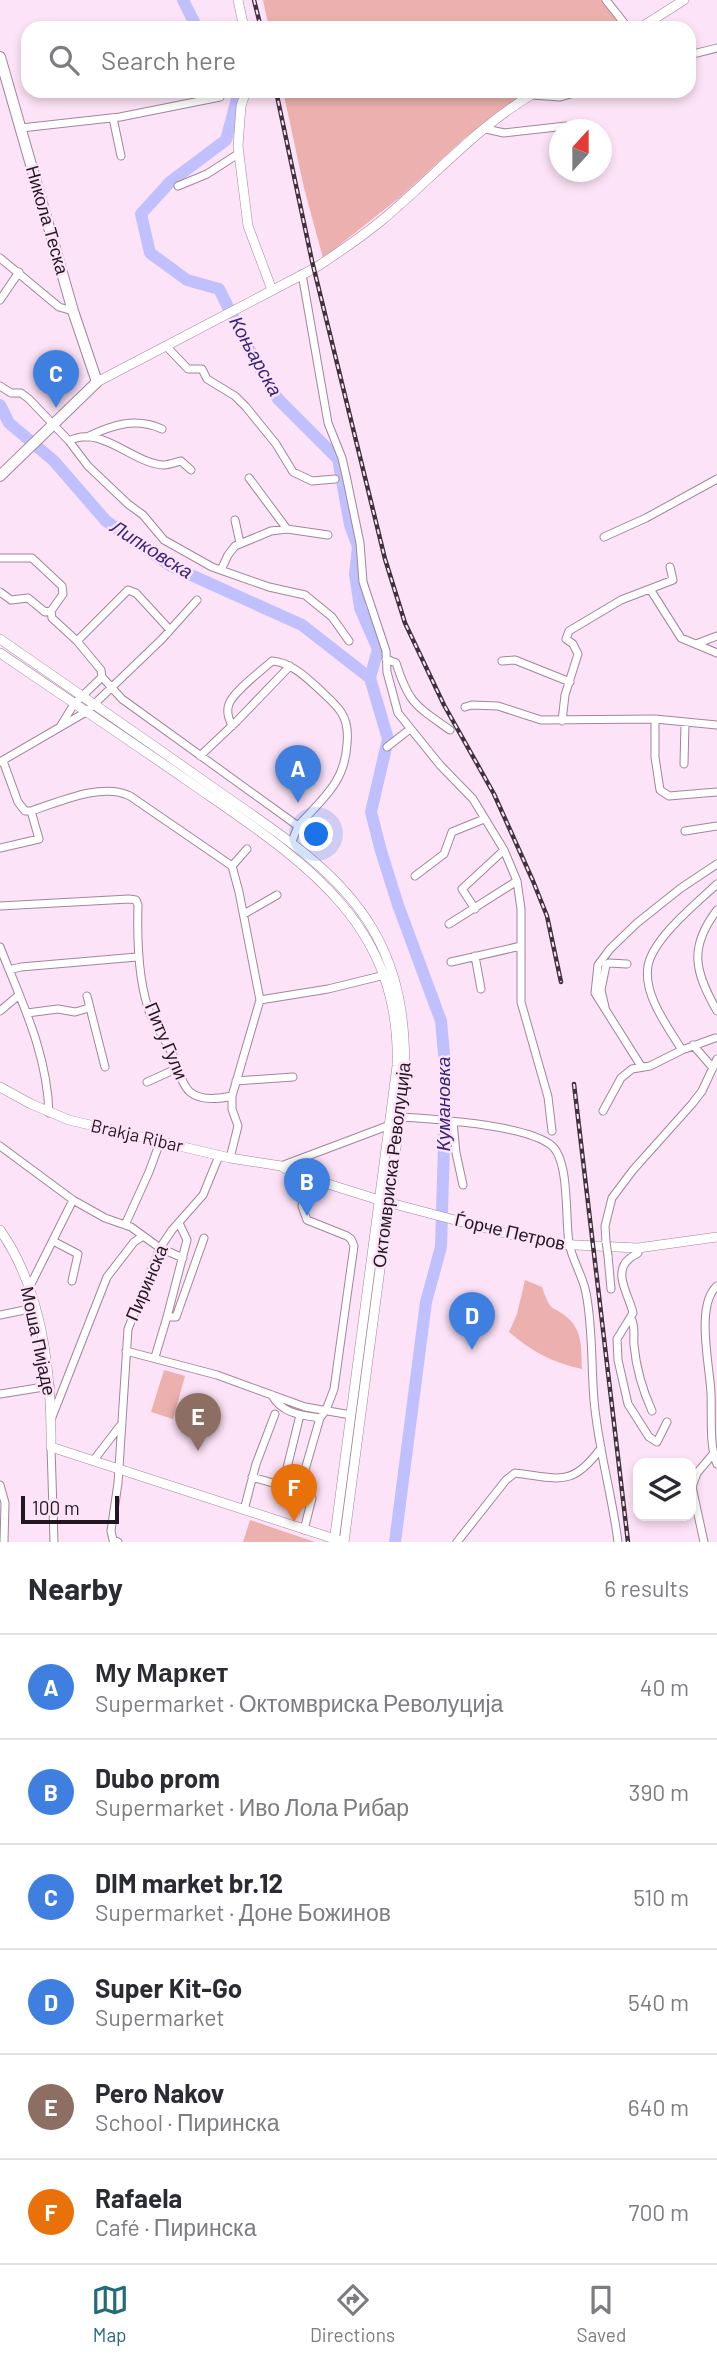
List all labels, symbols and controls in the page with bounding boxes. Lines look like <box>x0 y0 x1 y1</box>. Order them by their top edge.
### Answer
search box <box>21 21 696 98</box>
icon: search <box>45 41 83 79</box>
text: Search here <box>101 44 236 75</box>
north arrow <box>549 119 612 182</box>
street label: Никола Теска <box>22 163 74 278</box>
water label: Коњарска <box>225 312 288 400</box>
pin: C <box>33 350 79 408</box>
water label: Липковска <box>105 513 197 583</box>
pin: A <box>275 745 321 803</box>
your location <box>299 817 333 851</box>
street label: Питу Гули <box>141 999 193 1083</box>
water label: Кумановка <box>431 1057 454 1151</box>
street label: Октомвриска Револуција <box>367 1060 415 1269</box>
street label: Brakja Ribar <box>89 1114 186 1156</box>
pin: B <box>284 1158 330 1216</box>
street label: Ѓорче Петров <box>453 1208 568 1254</box>
street label: Пиринска <box>120 1240 172 1324</box>
street label: Моша Пијаде <box>17 1284 61 1397</box>
pin: D <box>449 1292 495 1350</box>
pin: E <box>175 1393 221 1451</box>
map controls <box>633 1458 696 1521</box>
button: layers <box>633 1458 696 1521</box>
pin: F <box>271 1464 317 1522</box>
scale bar <box>21 1493 119 1525</box>
text: 100 m <box>32 1496 80 1519</box>
text: Nearby <box>28 1570 123 1606</box>
text: 6 results <box>604 1574 689 1602</box>
text: Му Маркет <box>95 1656 229 1687</box>
text: A <box>43 1673 59 1701</box>
text: 40 m <box>640 1673 689 1701</box>
text: Supermarket · Октомвриска Револуција <box>95 1689 503 1717</box>
text: Dubo prom <box>95 1762 220 1793</box>
text: B <box>44 1778 58 1806</box>
text: 390 m <box>629 1778 689 1806</box>
text: Supermarket · Иво Лола Рибар <box>95 1793 409 1821</box>
text: DIM market br.12 <box>95 1867 283 1898</box>
text: C <box>44 1883 58 1911</box>
text: 510 m <box>633 1883 689 1911</box>
text: Supermarket · Доне Божинов <box>95 1898 391 1926</box>
text: Super Kit-Go <box>95 1972 242 2003</box>
text: D <box>44 1988 58 2016</box>
text: 540 m <box>628 1988 689 2016</box>
text: Supermarket <box>95 2003 225 2031</box>
text: Pero Nakov <box>95 2077 224 2108</box>
text: E <box>44 2093 58 2121</box>
text: 640 m <box>628 2093 689 2121</box>
text: School · Пиринска <box>95 2108 280 2136</box>
text: Rafaela <box>95 2182 182 2213</box>
text: F <box>45 2198 57 2226</box>
text: 700 m <box>629 2198 689 2226</box>
text: Café · Пиринска <box>95 2213 256 2241</box>
tab: Map <box>91 2281 129 2346</box>
tab: Directions <box>310 2281 395 2346</box>
tab: Saved <box>576 2281 626 2346</box>

